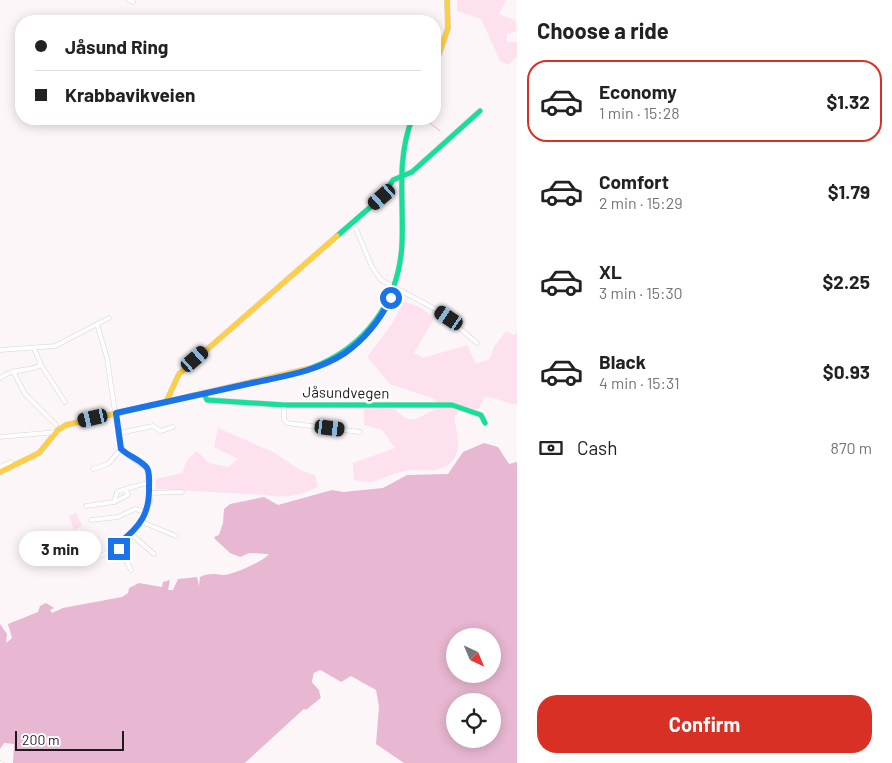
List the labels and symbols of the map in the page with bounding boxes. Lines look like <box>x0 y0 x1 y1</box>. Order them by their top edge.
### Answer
car <box>365 181 398 213</box>
route start <box>380 287 402 309</box>
car <box>432 303 465 333</box>
car <box>178 343 211 375</box>
street label: Jåsundvegen <box>302 382 390 402</box>
car <box>76 407 109 429</box>
car <box>314 419 345 437</box>
callout: 3 min <box>19 532 102 566</box>
route end <box>108 538 130 560</box>
north arrow <box>446 628 501 682</box>
scale bar <box>15 728 124 751</box>

